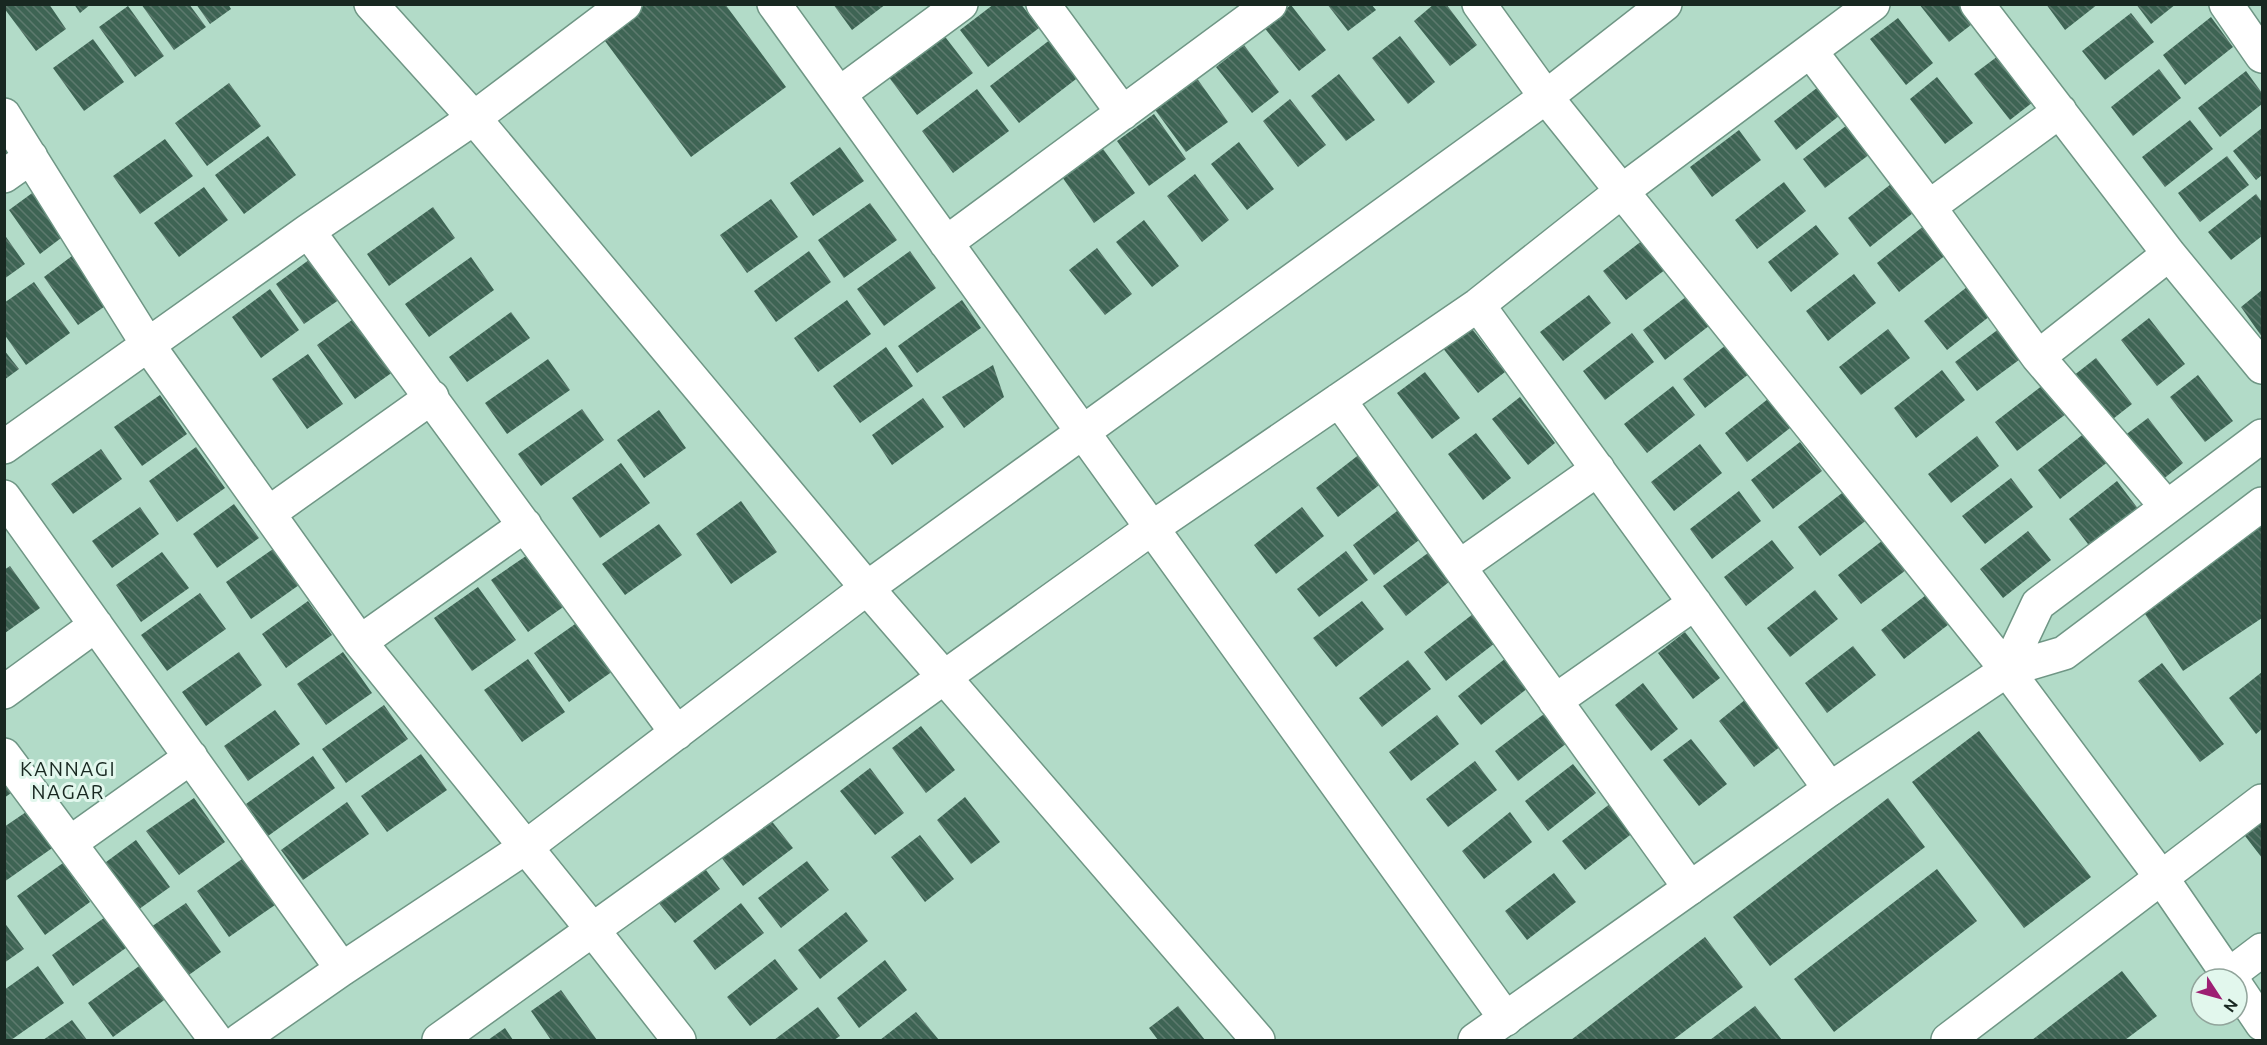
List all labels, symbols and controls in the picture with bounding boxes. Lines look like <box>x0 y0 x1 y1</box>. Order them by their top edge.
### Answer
district label: KANNAGI NAGAR <box>20 757 116 803</box>
north arrow <box>2189 967 2249 1027</box>
text: N <box>2220 996 2242 1016</box>

